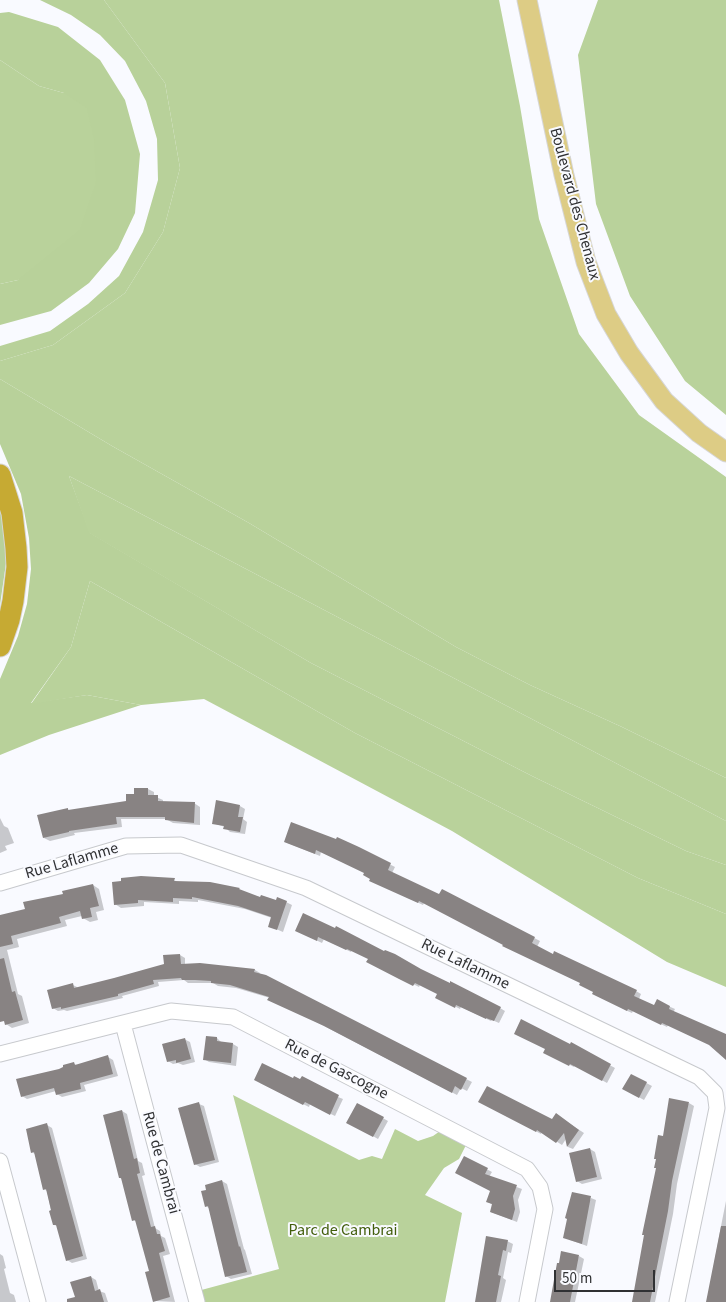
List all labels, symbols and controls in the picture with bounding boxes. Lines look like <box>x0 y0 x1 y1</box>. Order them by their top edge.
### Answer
street label: Boulevard des Chenaux <box>544 126 604 282</box>
street label: Rue Laflamme <box>23 840 121 884</box>
street label: Rue Laflamme <box>418 935 512 995</box>
street label: Rue de Gascogne <box>281 1036 391 1104</box>
street label: Rue de Cambrai <box>137 1110 183 1216</box>
park label: Parc de Cambrai <box>289 1221 397 1241</box>
scale bar <box>556 1260 657 1292</box>
text: 50 m <box>562 1268 592 1289</box>

